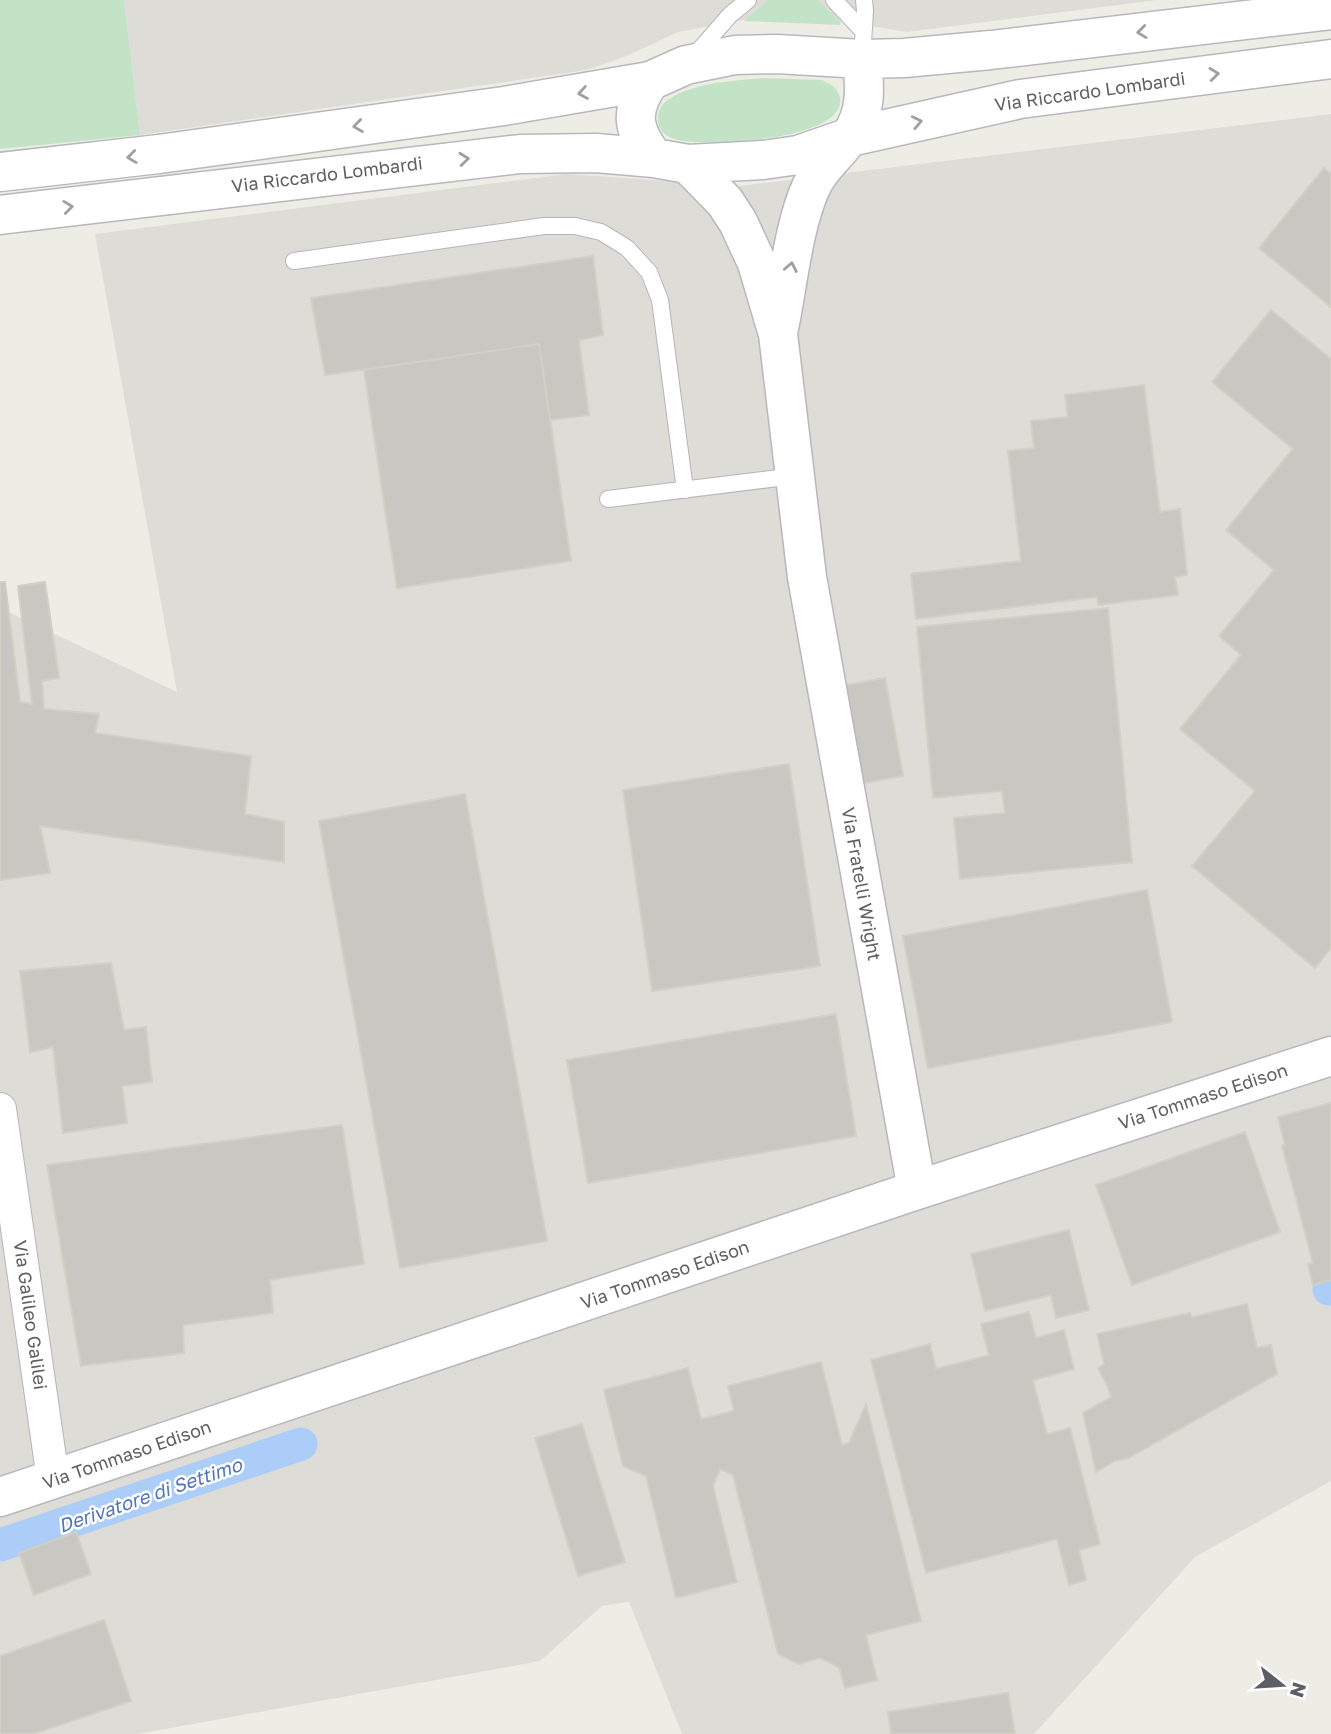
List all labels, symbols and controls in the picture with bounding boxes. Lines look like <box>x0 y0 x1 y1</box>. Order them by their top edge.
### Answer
one-way arrow <box>1136 25 1147 40</box>
street label: Via Riccardo Lombardi <box>993 67 1187 115</box>
one-way arrow <box>1208 67 1220 82</box>
one-way arrow <box>577 85 589 100</box>
one-way arrow <box>911 115 923 130</box>
one-way arrow <box>352 119 364 134</box>
one-way arrow <box>127 149 138 164</box>
street label: Via Riccardo Lombardi <box>230 151 424 197</box>
one-way arrow <box>458 151 470 166</box>
one-way arrow <box>62 199 74 214</box>
one-way arrow <box>783 261 798 273</box>
street label: Via Fratelli Wright <box>838 805 886 962</box>
street label: Via Tommaso Edison <box>1115 1058 1290 1134</box>
street label: Via Tommaso Edison <box>577 1235 752 1313</box>
street label: Via Galileo Galilei <box>10 1239 52 1391</box>
street label: Via Tommaso Edison <box>39 1415 214 1493</box>
water label: Derivatore di Settimo <box>55 1452 246 1537</box>
north arrow <box>1247 1650 1317 1720</box>
text: N <box>1286 1680 1312 1700</box>

